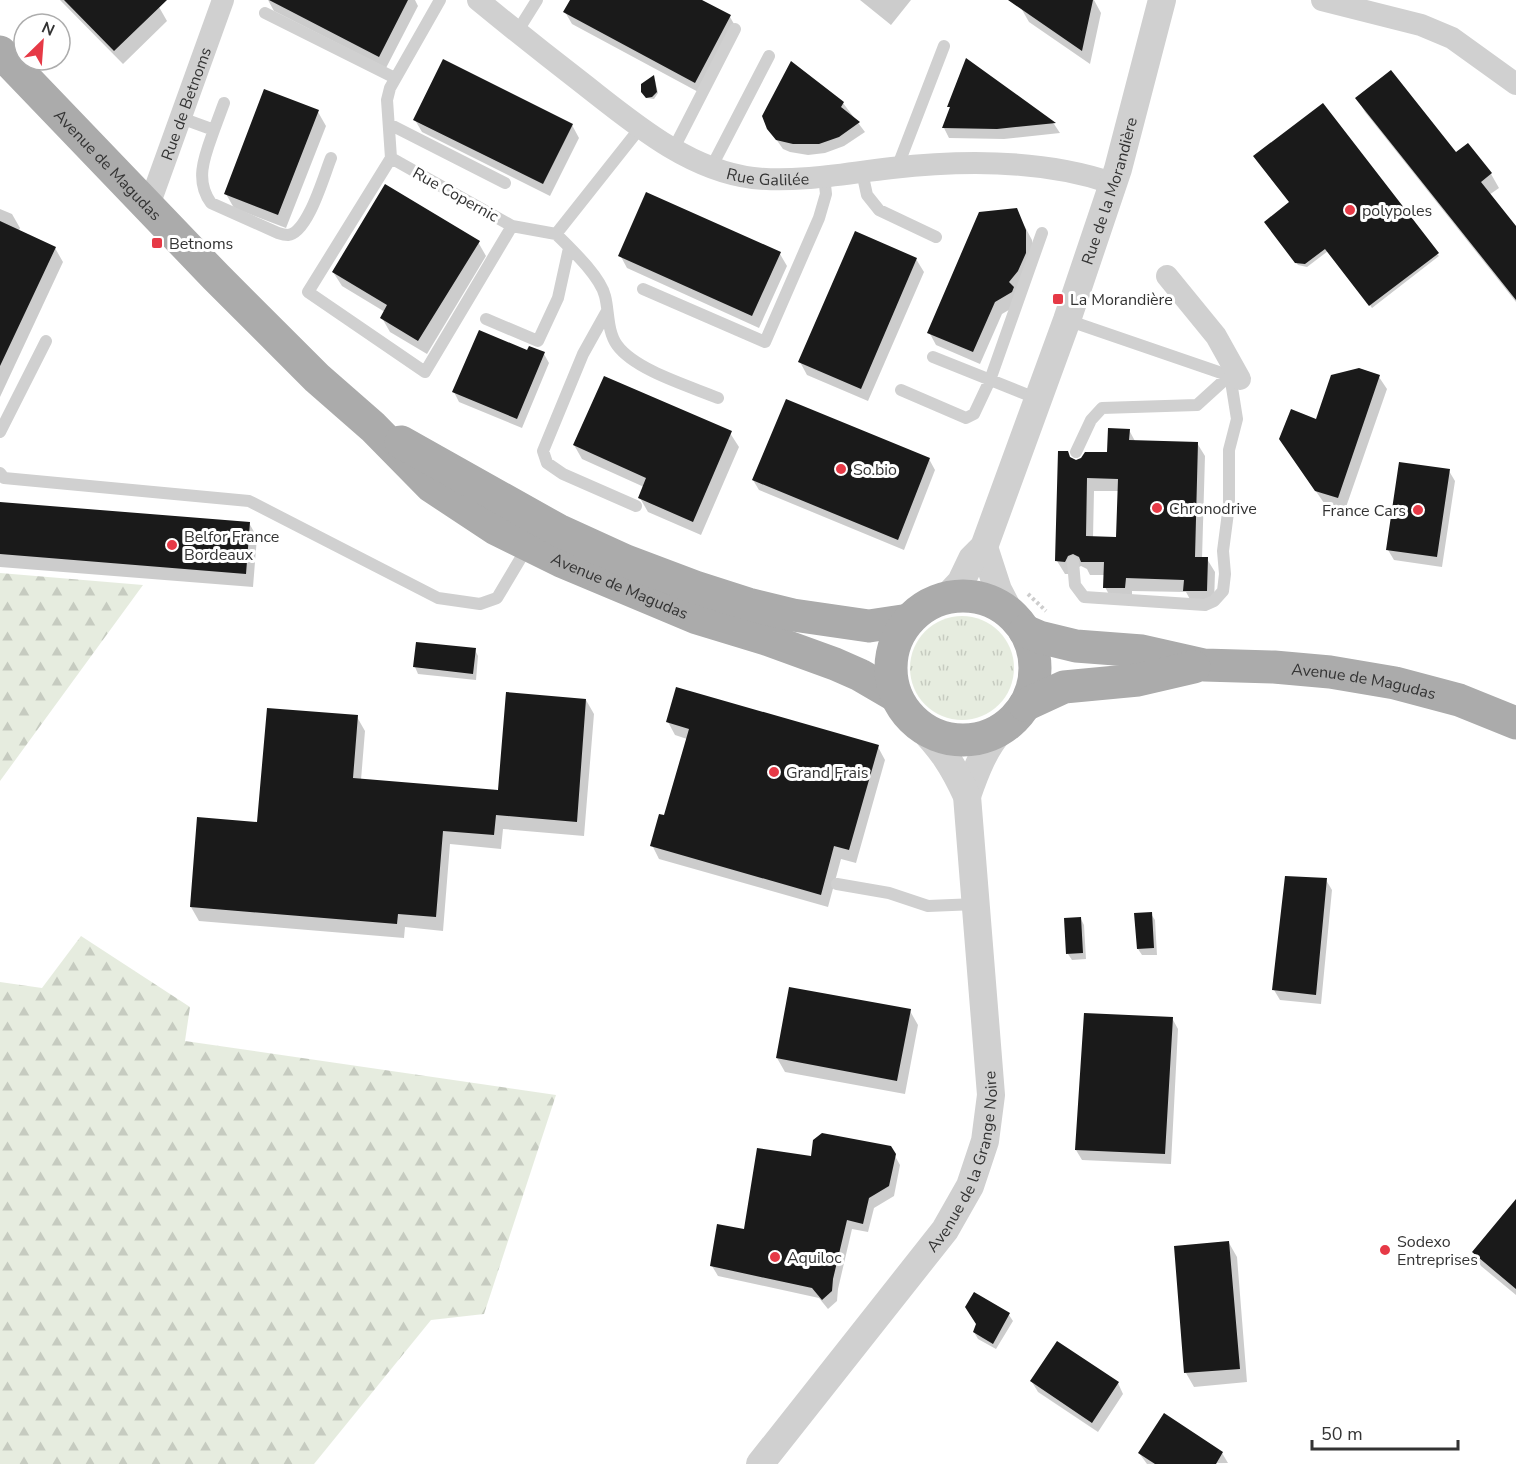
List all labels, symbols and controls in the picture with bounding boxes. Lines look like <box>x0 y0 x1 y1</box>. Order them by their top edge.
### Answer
north arrow <box>12 12 72 72</box>
text: N <box>38 17 58 42</box>
street label: Rue de Betnoms <box>156 44 217 163</box>
street label: Avenue de Magudas <box>49 105 166 226</box>
street label: Rue de la Morandière <box>1076 115 1143 268</box>
street label: Rue Copernic <box>409 162 503 228</box>
street label: Rue Galilée <box>724 163 810 191</box>
place label: polypoles <box>1362 200 1432 222</box>
marker: polypoles <box>1343 203 1357 217</box>
place label: Betnoms <box>169 233 233 255</box>
marker: Betnoms <box>150 236 164 250</box>
place label: La Morandière <box>1070 289 1173 311</box>
marker: La Morandière <box>1051 292 1065 306</box>
place label: So.bio <box>853 459 897 481</box>
marker: So.bio <box>834 462 848 476</box>
place label: Chronodrive <box>1169 498 1257 520</box>
place label: France Cars <box>1322 500 1406 522</box>
marker: Chronodrive <box>1150 501 1164 515</box>
marker: France Cars <box>1411 503 1425 517</box>
place label: Belfor France Bordeaux <box>184 526 279 566</box>
marker: Belfor France Bordeaux <box>165 538 179 552</box>
street label: Avenue de Magudas <box>547 548 691 625</box>
street label: Avenue de Magudas <box>1290 659 1438 705</box>
place label: Grand Frais <box>786 762 868 784</box>
marker: Grand Frais <box>767 765 781 779</box>
street label: Avenue de la Grange Noire <box>922 1070 1003 1257</box>
place label: Sodexo Entreprises <box>1397 1231 1478 1271</box>
marker: Sodexo Entreprises <box>1378 1243 1392 1257</box>
place label: Aquiloc <box>787 1247 842 1269</box>
marker: Aquiloc <box>768 1250 782 1264</box>
scale bar <box>1312 1413 1458 1451</box>
text: 50 m <box>1321 1422 1363 1446</box>

